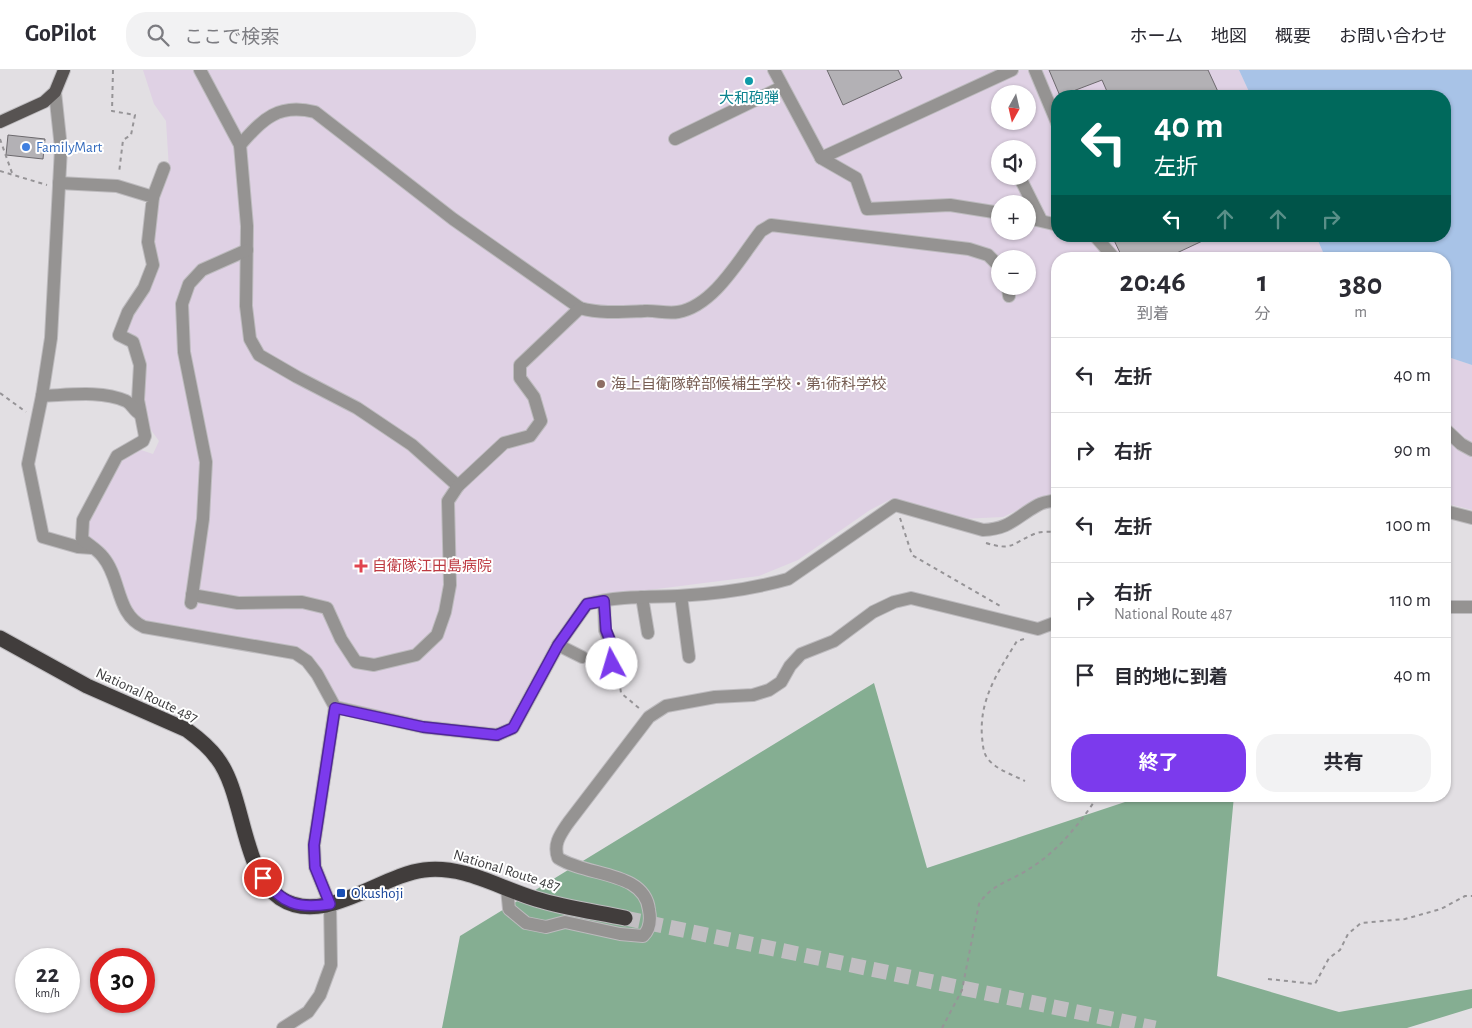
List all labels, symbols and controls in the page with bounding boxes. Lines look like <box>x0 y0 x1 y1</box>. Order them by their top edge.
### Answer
search box <box>126 12 476 57</box>
icon: search <box>144 21 172 49</box>
text: GoPilot <box>25 22 96 46</box>
text: ここで検索 <box>184 28 279 47</box>
text: ホーム <box>1130 28 1183 46</box>
text: 地図 <box>1211 28 1247 46</box>
text: 概要 <box>1275 28 1311 46</box>
text: お問い合わせ <box>1339 28 1447 46</box>
marker: 大和砲弾 <box>743 75 755 87</box>
north arrow <box>991 85 1036 130</box>
map controls <box>991 85 1036 295</box>
place label: 大和砲弾 <box>719 90 779 106</box>
text: 40 m <box>1154 109 1223 144</box>
icon: left <box>1071 110 1136 175</box>
place label: FamilyMart <box>36 140 103 155</box>
button: sound <box>991 140 1036 185</box>
marker: FamilyMart <box>20 141 32 153</box>
text: 左折 <box>1154 156 1198 178</box>
button: + <box>991 195 1036 240</box>
icon: left <box>1158 205 1186 233</box>
icon: ahead <box>1211 205 1239 233</box>
icon: ahead <box>1264 205 1292 233</box>
icon: right <box>1317 205 1345 233</box>
button: − <box>991 250 1036 295</box>
text: 20:46 <box>1120 267 1186 297</box>
text: 1 <box>1257 267 1268 297</box>
text: 380 <box>1339 270 1382 300</box>
text: m <box>1354 304 1367 320</box>
text: 到着 <box>1137 306 1169 322</box>
text: 分 <box>1254 306 1270 322</box>
icon: left <box>1071 361 1099 389</box>
text: 40 m <box>1393 366 1431 385</box>
text: 左折 <box>1114 368 1152 387</box>
place label: 海上自衛隊幹部候補生学校・第1術科学校 <box>611 375 886 392</box>
marker: 海上自衛隊幹部候補生学校・第1術科学校 <box>595 378 607 390</box>
icon: right <box>1071 436 1099 464</box>
text: 90 m <box>1394 441 1431 460</box>
text: 右折 <box>1114 443 1152 462</box>
icon: left <box>1071 511 1099 539</box>
text: 100 m <box>1386 516 1431 535</box>
text: 左折 <box>1114 518 1152 537</box>
place label: 自衛隊江田島病院 <box>372 558 492 574</box>
marker: 自衛隊江田島病院 <box>354 559 368 573</box>
text: 右折 <box>1114 584 1152 603</box>
icon: right <box>1071 586 1099 614</box>
text: 110 m <box>1390 591 1431 610</box>
text: National Route 487 <box>1114 606 1232 622</box>
position arrow <box>585 637 637 689</box>
icon: arrive <box>1071 661 1099 689</box>
street label: National Route 487 <box>93 665 200 726</box>
text: 40 m <box>1393 666 1431 685</box>
text: 目的地に到着 <box>1114 668 1228 687</box>
button: 終了 <box>1071 734 1246 792</box>
button: 共有 <box>1256 734 1431 792</box>
street label: National Route 487 <box>452 847 562 894</box>
pin <box>242 857 284 899</box>
icon: arrive <box>249 864 277 892</box>
place label: Okushoji <box>351 886 403 901</box>
marker: Okushoji <box>335 887 347 899</box>
speed limit sign: 30 <box>90 948 155 1013</box>
text: 22 <box>36 962 59 987</box>
text: km/h <box>35 987 60 999</box>

